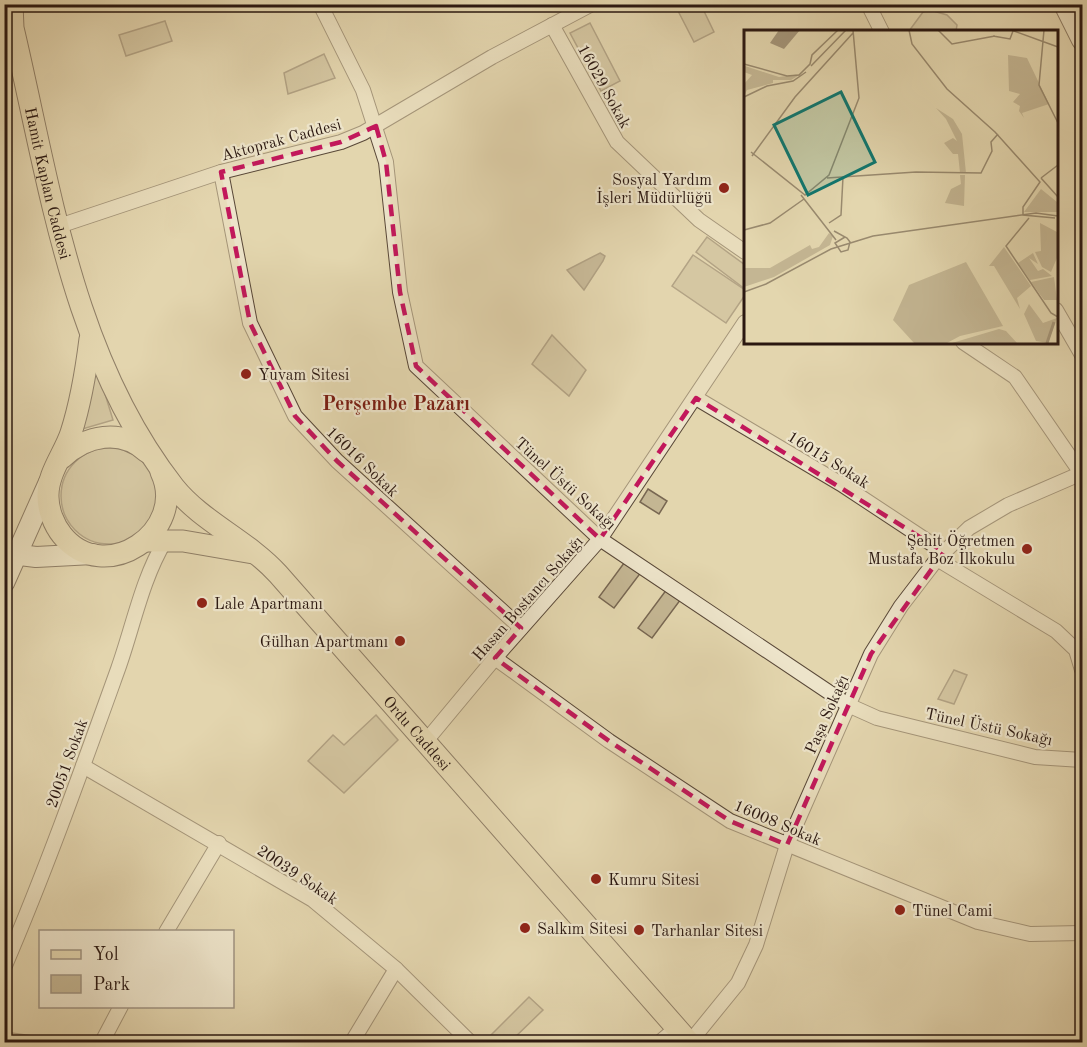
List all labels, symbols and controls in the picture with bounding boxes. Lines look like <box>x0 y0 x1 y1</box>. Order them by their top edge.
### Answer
inset map <box>744 30 1057 344</box>
street label: 16029 Sokak <box>574 42 633 132</box>
street label: Hamit Kaplan Caddesi <box>21 106 72 261</box>
street label: Aktoprak Caddesi <box>220 117 343 165</box>
place label: Sosyal Yardım İşleri Müdürlüğü <box>596 173 712 207</box>
marker: Sosyal Yardım İşleri Müdürlüğü <box>717 181 731 195</box>
marker: Yuvam Sitesi <box>239 367 253 381</box>
place label: Yuvam Sitesi <box>258 368 349 384</box>
district label: Perşembe Pazarı <box>322 395 470 415</box>
street label: 16016 Sokak <box>323 424 401 501</box>
street label: 16015 Sokak <box>784 429 872 492</box>
street label: Tünel Üstü Sokağı <box>511 432 621 534</box>
place label: Şehit Öğretmen Mustafa Boz İlkokulu <box>868 530 1015 568</box>
street label: Hasan Bostancı Sokağı <box>470 534 587 665</box>
marker: Şehit Öğretmen Mustafa Boz İlkokulu <box>1020 542 1034 556</box>
marker: Lale Apartmanı <box>195 596 209 610</box>
place label: Lale Apartmanı <box>214 597 323 613</box>
marker: Gülhan Apartmanı <box>393 634 407 648</box>
place label: Gülhan Apartmanı <box>260 635 388 651</box>
street label: Paşa Sokağı <box>803 673 852 757</box>
street label: Ordu Caddesi <box>379 694 453 774</box>
street label: Tünel Üstü Sokağı <box>923 703 1055 749</box>
street label: 20051 Sokak <box>44 717 91 810</box>
street label: 16008 Sokak <box>731 798 823 849</box>
street label: 20039 Sokak <box>254 843 340 908</box>
marker: Kumru Sitesi <box>589 872 603 886</box>
place label: Kumru Sitesi <box>608 873 699 889</box>
marker: Tünel Cami <box>893 903 907 917</box>
place label: Tünel Cami <box>912 904 992 920</box>
marker: Salkım Sitesi <box>518 921 532 935</box>
place label: Salkım Sitesi <box>537 922 627 938</box>
marker: Tarhanlar Sitesi <box>632 923 646 937</box>
place label: Tarhanlar Sitesi <box>651 924 763 940</box>
legend <box>39 930 234 1008</box>
text: Yol <box>93 946 119 964</box>
text: Park <box>93 976 130 994</box>

